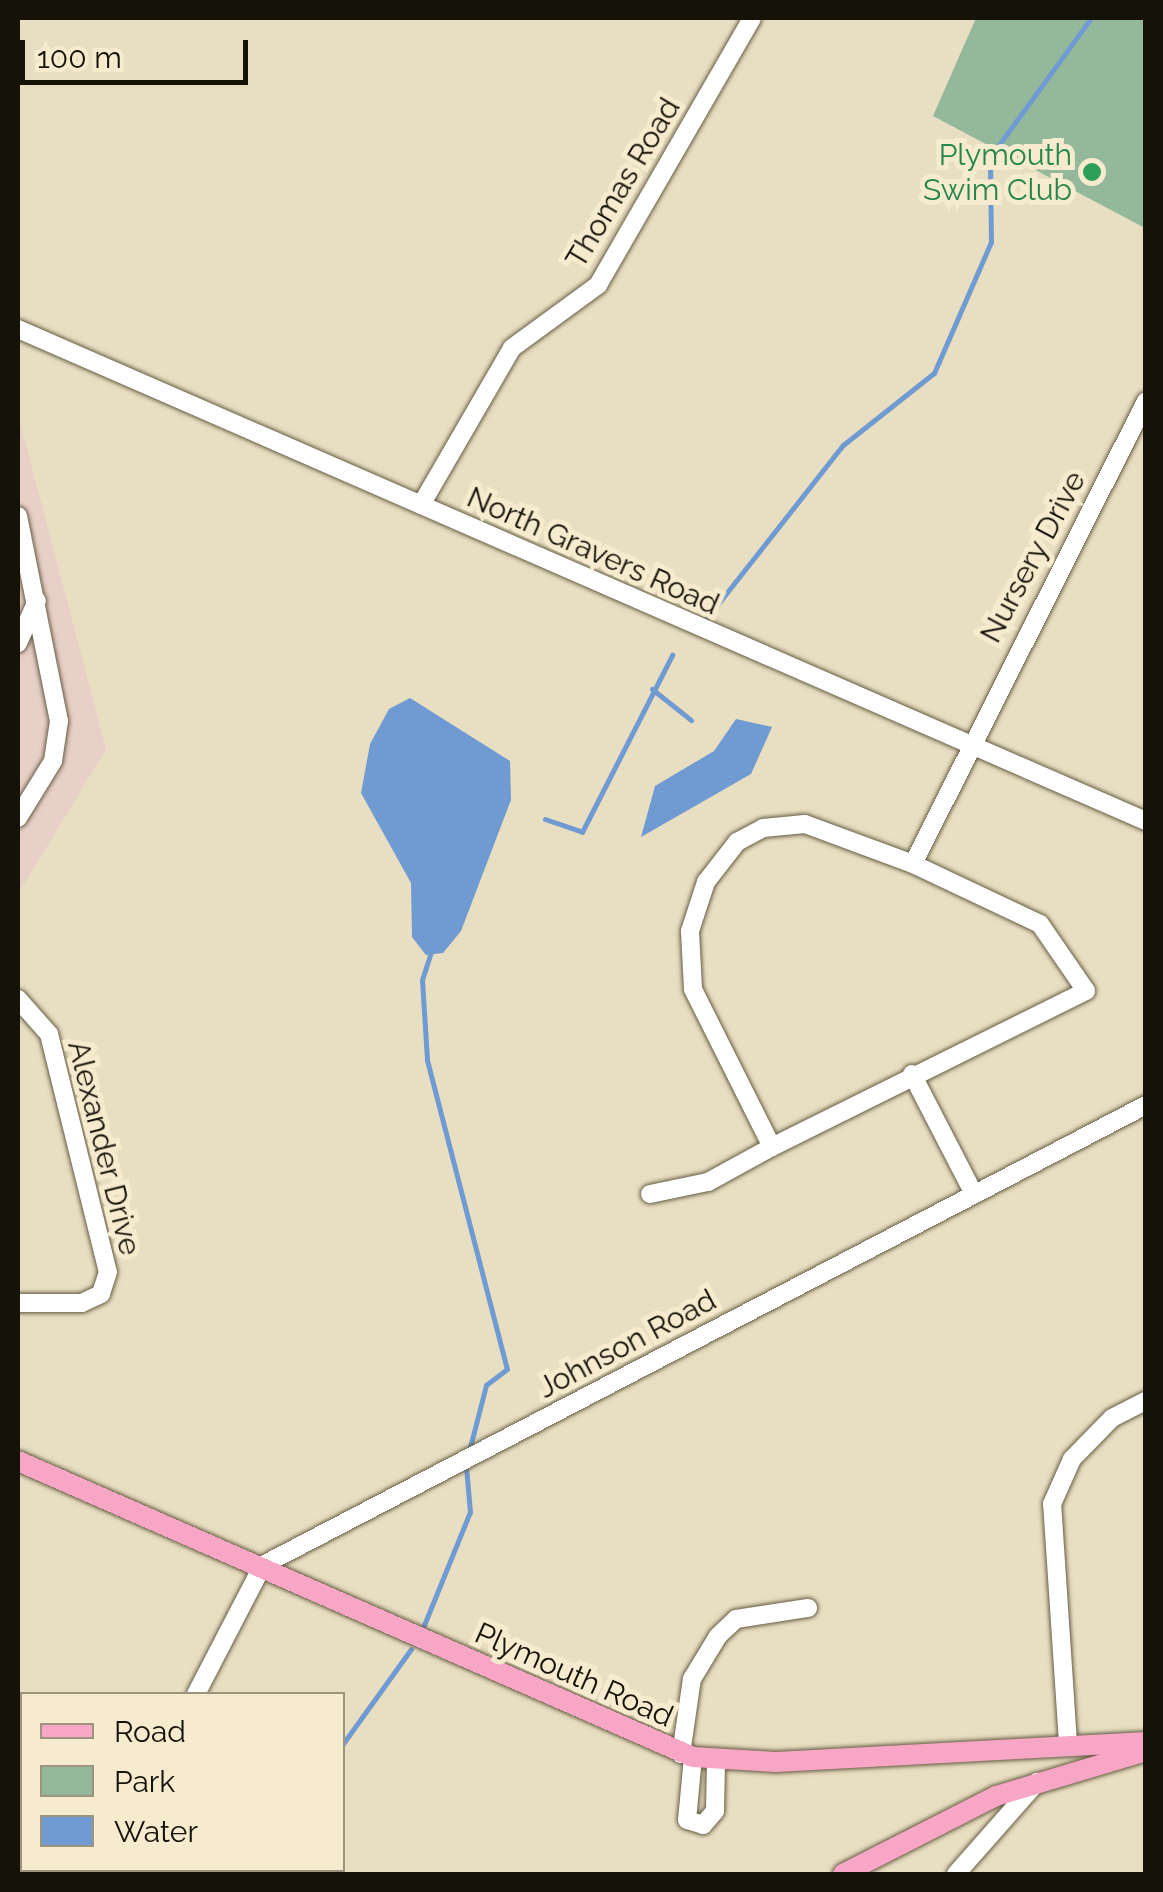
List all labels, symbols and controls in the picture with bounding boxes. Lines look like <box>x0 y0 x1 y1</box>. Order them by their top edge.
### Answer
scale bar <box>25 20 252 82</box>
text: 100 m <box>37 40 122 75</box>
street label: Thomas Road <box>558 92 688 274</box>
place label: Plymouth Swim Club <box>923 137 1072 208</box>
marker: Plymouth Swim Club <box>1081 161 1103 183</box>
street label: Nursery Drive <box>973 465 1093 649</box>
street label: North Gravers Road <box>461 479 725 623</box>
street label: Alexander Drive <box>60 1037 148 1259</box>
street label: Johnson Road <box>532 1282 722 1406</box>
street label: Plymouth Road <box>469 1615 679 1735</box>
legend <box>20 1692 345 1872</box>
text: Road <box>114 1714 186 1749</box>
text: Park <box>114 1764 175 1799</box>
text: Water <box>114 1814 198 1849</box>

